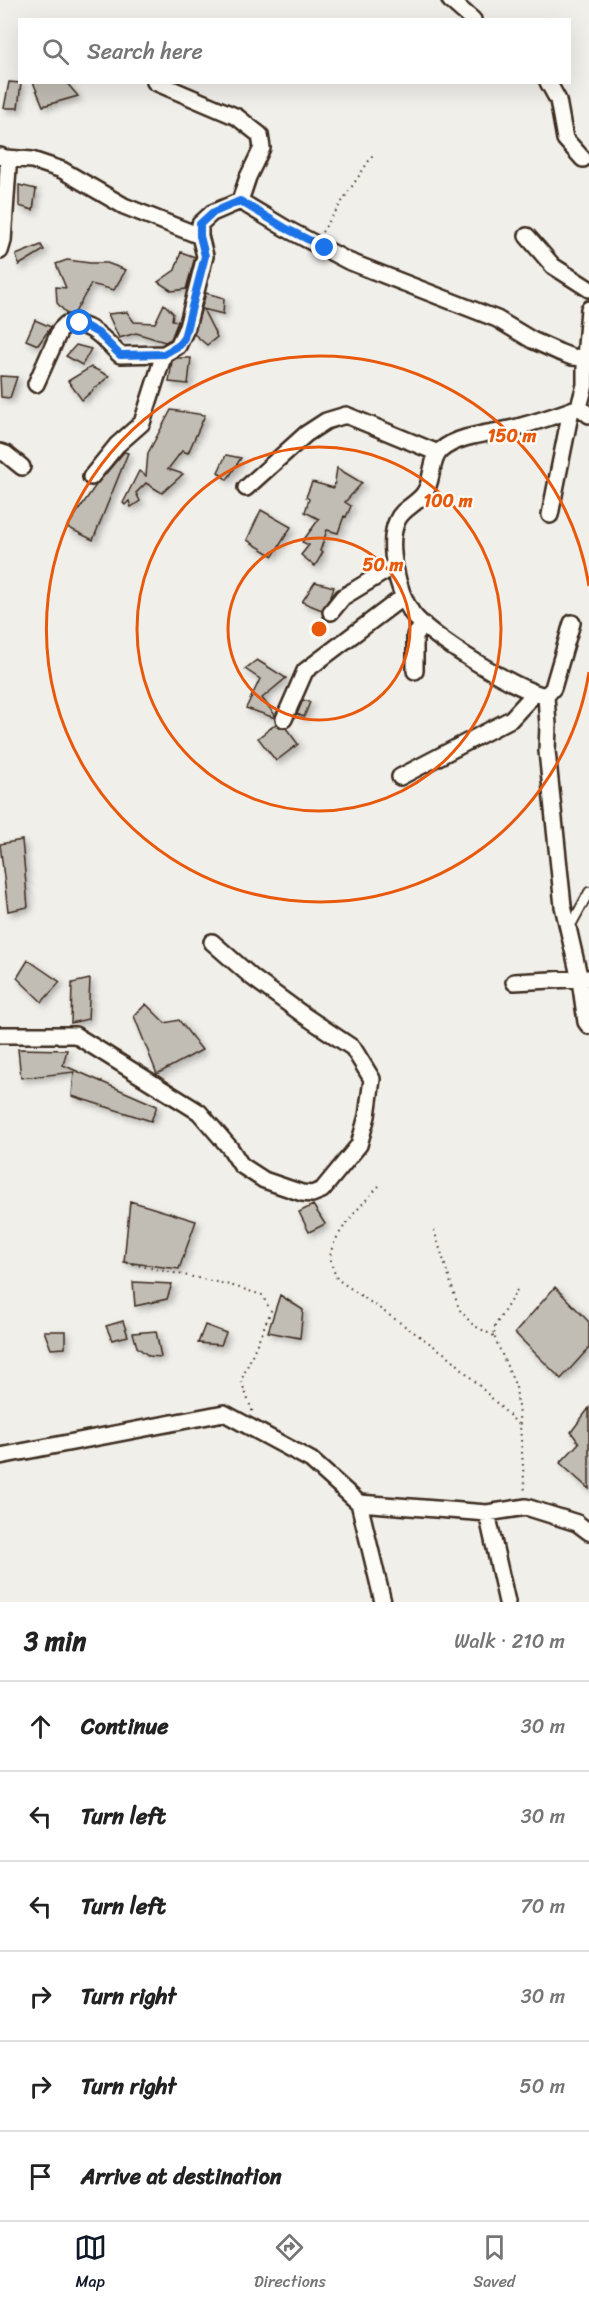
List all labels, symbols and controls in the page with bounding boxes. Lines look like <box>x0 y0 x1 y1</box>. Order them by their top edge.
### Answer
search box <box>18 18 571 84</box>
text: Search here <box>87 32 203 71</box>
icon: search <box>39 35 72 68</box>
route end <box>311 234 337 260</box>
route start <box>66 309 92 335</box>
text: 150 m <box>488 420 536 452</box>
text: 100 m <box>424 485 473 517</box>
text: 50 m <box>363 549 404 581</box>
centre of rings <box>309 619 329 639</box>
text: 3 min <box>24 1618 86 1664</box>
text: Walk · 210 m <box>454 1624 565 1659</box>
text: Continue <box>81 1707 169 1746</box>
text: 30 m <box>521 1709 565 1744</box>
icon: ahead <box>24 1710 57 1743</box>
text: Turn left <box>81 1797 166 1836</box>
text: 30 m <box>521 1799 565 1834</box>
icon: left <box>24 1800 57 1833</box>
text: Turn left <box>81 1887 166 1926</box>
text: 70 m <box>520 1889 565 1924</box>
icon: left <box>24 1890 57 1923</box>
text: Turn right <box>81 1977 176 2016</box>
text: 30 m <box>521 1979 565 2014</box>
icon: right <box>24 1980 57 2013</box>
text: Turn right <box>81 2067 176 2106</box>
text: 50 m <box>520 2069 565 2104</box>
icon: right <box>24 2070 57 2103</box>
text: Arrive at destination <box>81 2157 282 2196</box>
icon: arrive <box>24 2160 57 2193</box>
tab: Map <box>74 2231 107 2296</box>
tab: Directions <box>254 2231 326 2296</box>
tab: Saved <box>473 2231 515 2296</box>

